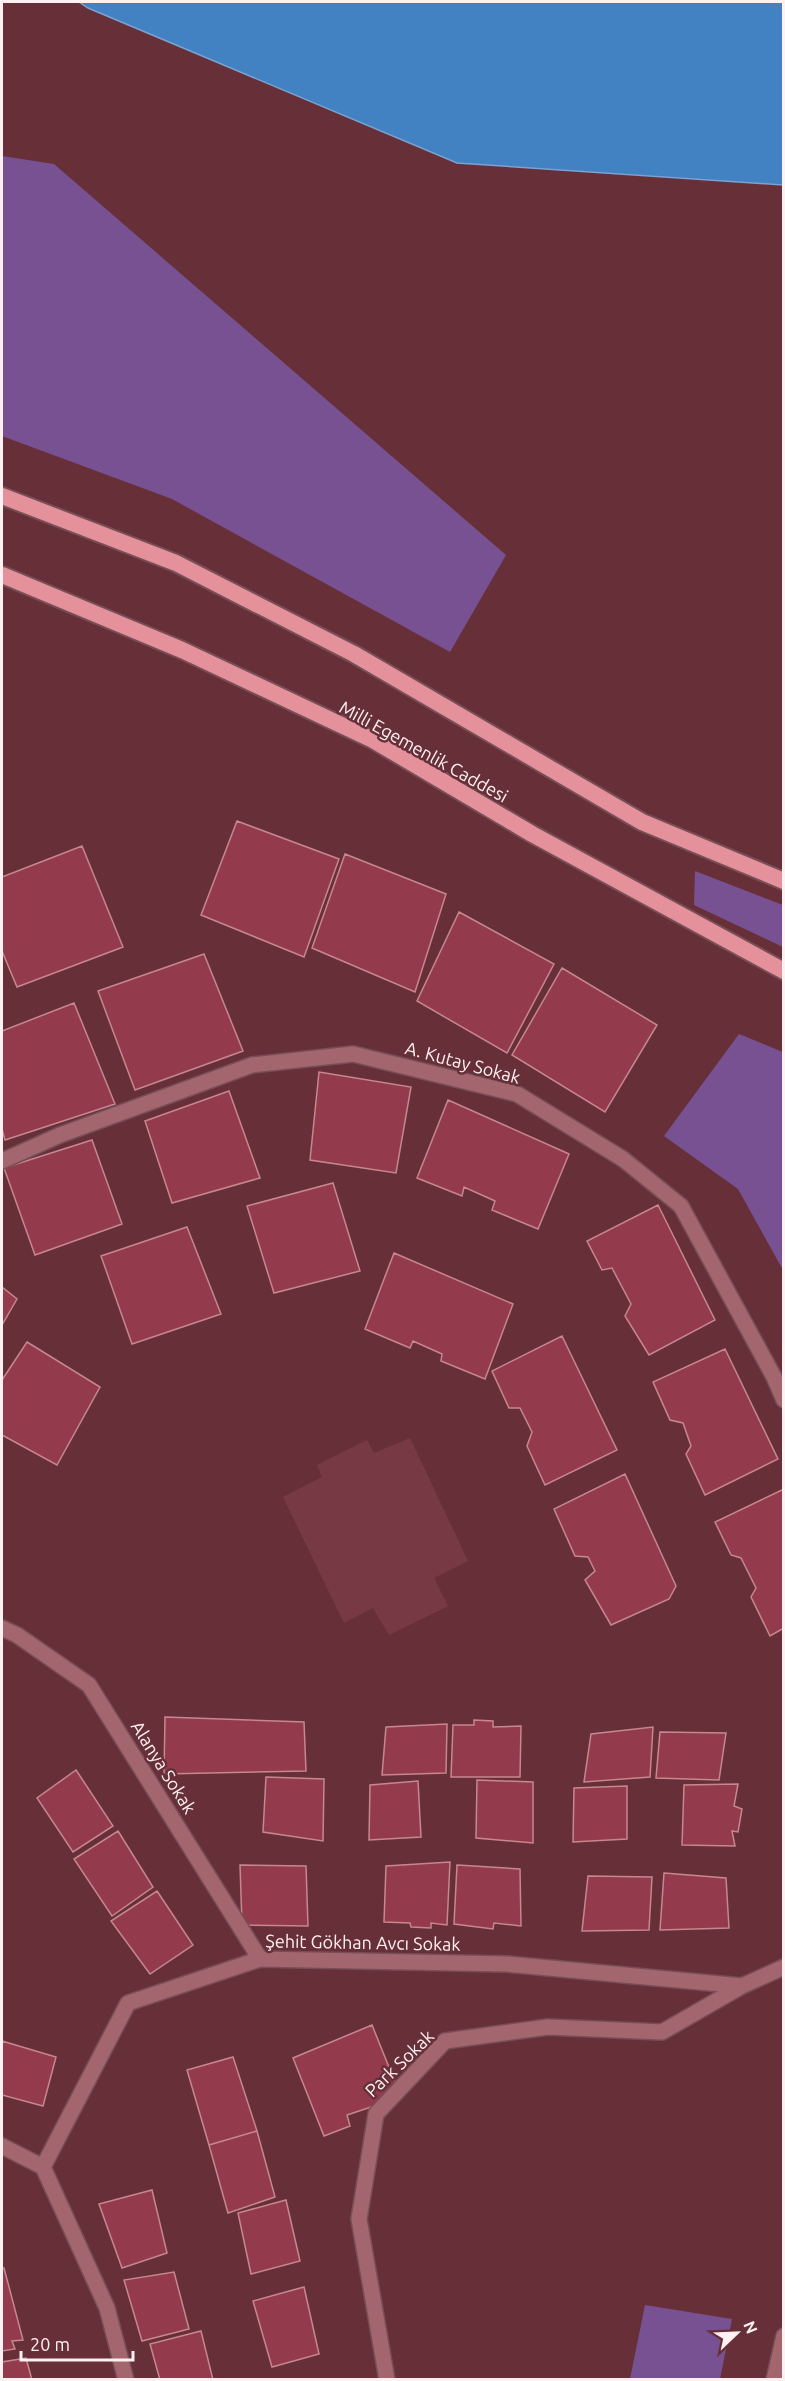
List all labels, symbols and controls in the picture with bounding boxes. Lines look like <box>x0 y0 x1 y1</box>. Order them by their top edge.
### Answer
street label: Milli Egemenlik Caddesi <box>336 696 512 806</box>
street label: A. Kutay Sokak <box>403 1037 523 1087</box>
street label: Alanya Sokak <box>128 1717 200 1817</box>
street label: Şehit Gökhan Avcı Sokak <box>265 1930 461 1954</box>
street label: Park Sokak <box>361 2025 437 2101</box>
north arrow <box>707 2303 767 2363</box>
text: N <box>740 2318 761 2336</box>
scale bar <box>21 2324 134 2362</box>
text: 20 m <box>30 2334 70 2354</box>

